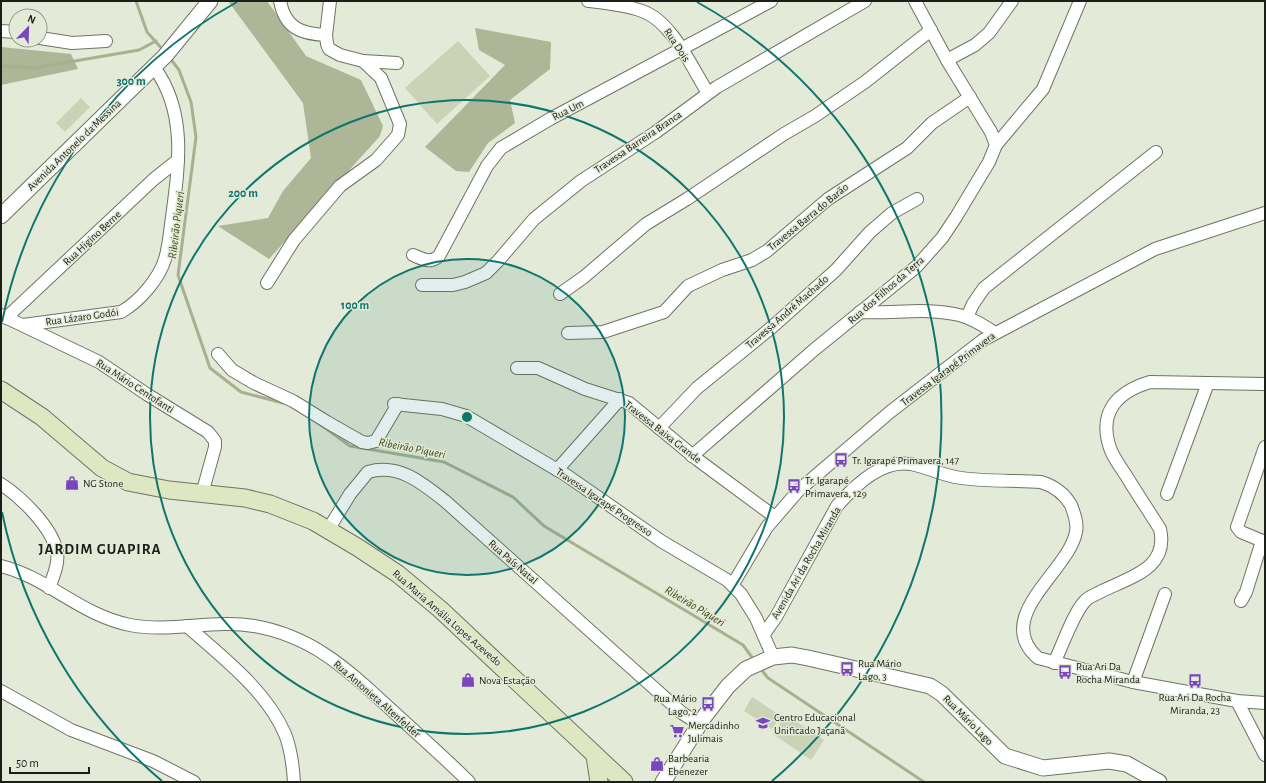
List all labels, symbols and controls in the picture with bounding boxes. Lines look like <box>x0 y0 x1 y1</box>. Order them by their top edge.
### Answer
north arrow <box>8 8 48 48</box>
text: N <box>26 13 37 26</box>
street label: Rua Dois <box>662 26 692 64</box>
text: 300 m <box>116 75 146 87</box>
street label: Avenida Antonelo da Messina <box>25 97 123 193</box>
street label: Rua Um <box>550 97 586 123</box>
street label: Travessa Barreira Branca <box>592 109 684 175</box>
street label: Travessa Barra do Barão <box>766 181 850 253</box>
text: 200 m <box>228 187 258 199</box>
water label: Ribeirão Piqueri <box>166 190 187 260</box>
street label: Rua Higino Berne <box>61 209 123 267</box>
street label: Rua dos Filhos da Terra <box>846 254 926 326</box>
street label: Travessa André Machado <box>744 273 830 351</box>
text: 100 m <box>341 299 369 311</box>
street label: Rua Lázaro Godói <box>45 306 119 328</box>
street label: Travessa Igarapé Primavera <box>899 330 997 408</box>
street label: Rua Mário Centofanti <box>94 357 176 415</box>
street label: Travessa Baixa Grande <box>623 399 703 465</box>
centre of rings <box>460 410 474 424</box>
water label: Ribeirão Piqueri <box>377 436 447 461</box>
bus stop icon: Tr. Igarapé Primavera, 147 <box>833 452 849 468</box>
place label: Tr. Igarapé Primavera, 147 <box>852 455 960 466</box>
street label: Travessa Igarapé Progresso <box>554 466 654 538</box>
shop icon: NG Stone <box>64 475 80 491</box>
place label: Tr. Igarapé Primavera, 129 <box>805 475 867 499</box>
place label: NG Stone <box>83 478 123 489</box>
bus stop icon: Tr. Igarapé Primavera, 129 <box>786 478 802 494</box>
street label: Avenida Ari da Rocha Miranda <box>769 505 843 621</box>
street label: Rua País Natal <box>486 538 540 586</box>
district label: JARDIM GUAPIRA <box>38 542 162 557</box>
street label: Rua Maria Amália Lopes Azevedo <box>390 568 504 668</box>
water label: Ribeirão Piqueri <box>662 583 727 630</box>
street label: Rua Antonieta Altenfelder <box>331 658 423 740</box>
place label: Rua Mário Lago, 3 <box>858 658 902 682</box>
bus stop icon: Rua Mário Lago, 3 <box>839 661 855 677</box>
place label: Rua Ari Da Rocha Miranda <box>1076 661 1140 685</box>
bus stop icon: Rua Ari Da Rocha Miranda <box>1057 664 1073 680</box>
shop icon: Nova Estação <box>460 672 476 688</box>
bus stop icon: Rua Ari Da Rocha Miranda, 23 <box>1187 673 1203 689</box>
place label: Nova Estação <box>479 675 535 686</box>
place label: Rua Ari Da Rocha Miranda, 23 <box>1159 692 1231 716</box>
place label: Rua Mário Lago, 2 <box>653 693 697 717</box>
street label: Rua Mário Lago <box>941 693 995 747</box>
bus stop icon: Rua Mário Lago, 2 <box>700 696 716 712</box>
place label: Centro Educacional Unificado Jaçanã <box>774 712 856 736</box>
school or university icon: Centro Educacional Unificado Jaçanã <box>755 715 771 731</box>
place label: Mercadinho Julimais <box>688 720 739 744</box>
supermarket icon: Mercadinho Julimais <box>669 723 685 739</box>
scale bar <box>10 749 89 775</box>
place label: Barbearia Ebenezer <box>668 753 709 777</box>
shop icon: Barbearia Ebenezer <box>649 756 665 772</box>
text: 50 m <box>16 757 39 769</box>

